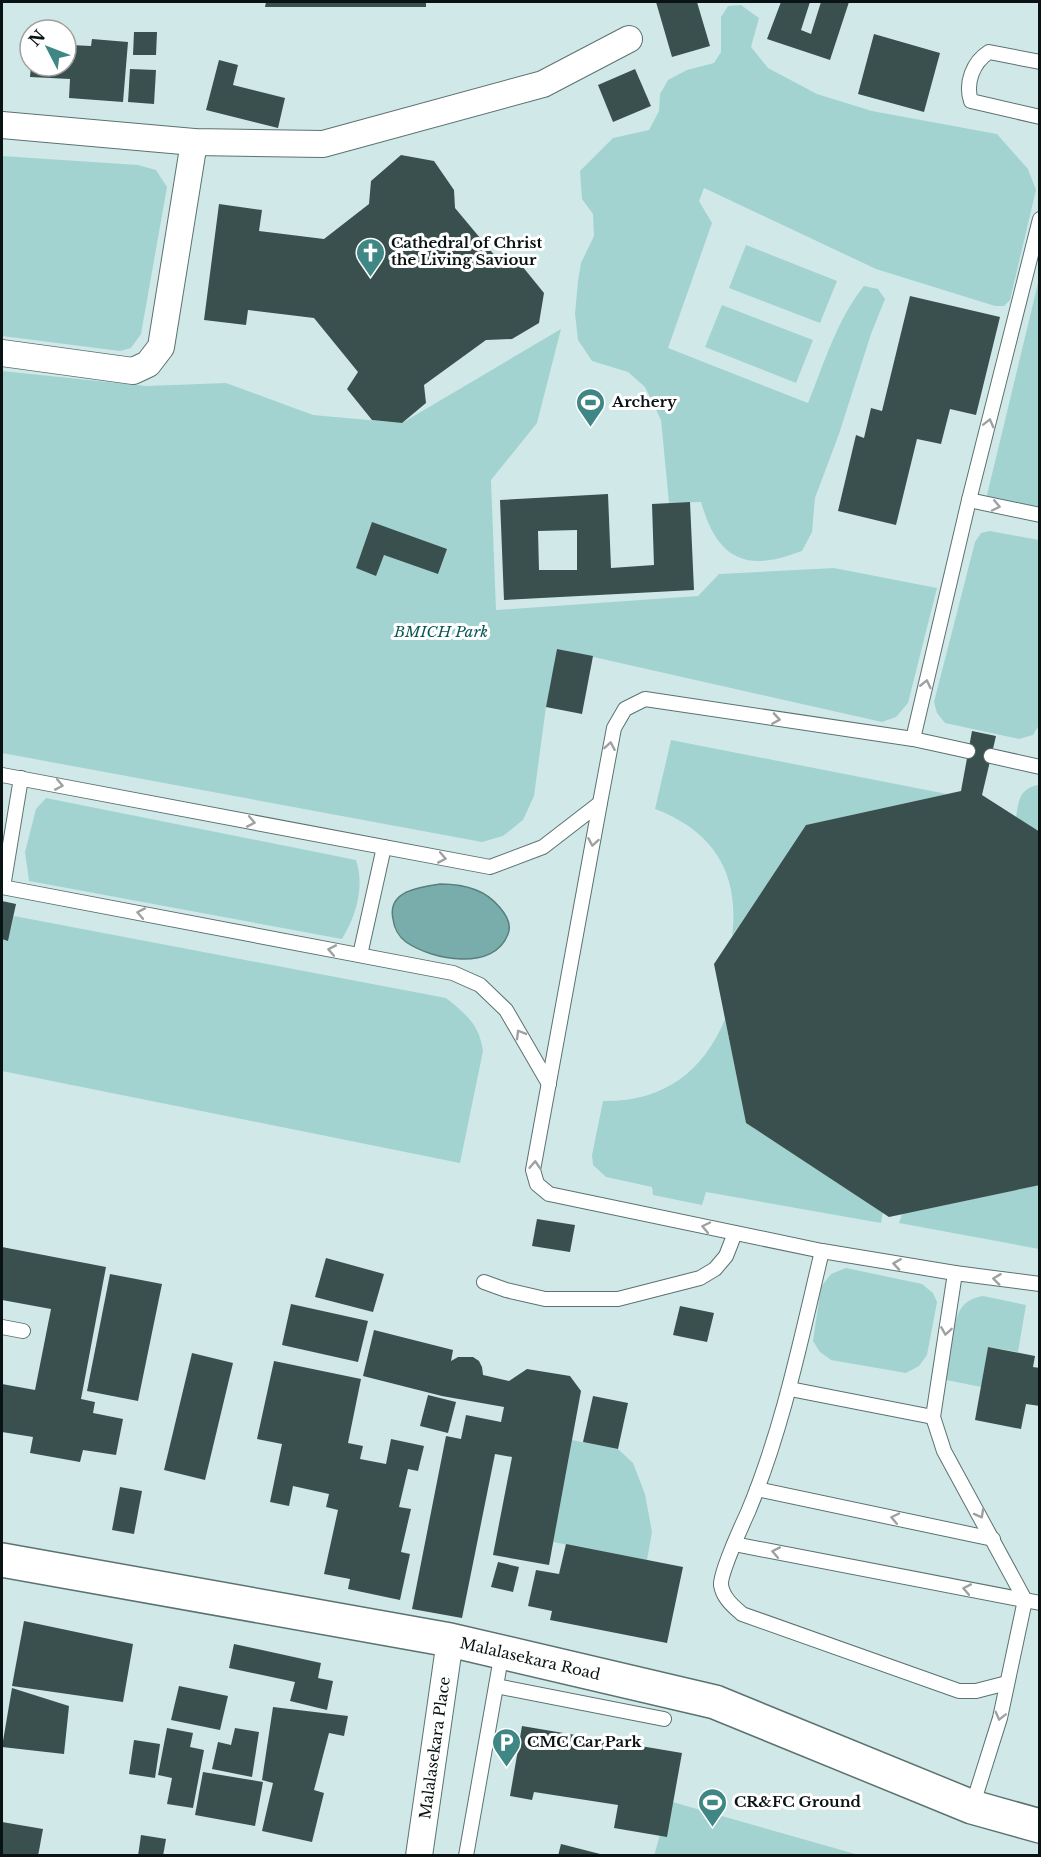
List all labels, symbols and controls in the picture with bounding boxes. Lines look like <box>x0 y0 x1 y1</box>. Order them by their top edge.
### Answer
north arrow <box>18 18 78 78</box>
text: N <box>24 26 49 50</box>
place label: Cathedral of Christ the Living Saviour <box>391 233 542 269</box>
church icon: Cathedral of Christ the Living Saviour <box>354 236 386 278</box>
sports icon: Archery <box>575 386 607 428</box>
place label: Archery <box>611 392 677 411</box>
one-way arrow <box>981 418 994 428</box>
one-way arrow <box>991 499 1001 512</box>
park label: BMICH Park <box>393 622 488 641</box>
one-way arrow <box>918 679 931 689</box>
one-way arrow <box>771 712 780 724</box>
one-way arrow <box>603 741 616 751</box>
one-way arrow <box>54 778 64 791</box>
one-way arrow <box>245 815 255 828</box>
one-way arrow <box>587 837 600 847</box>
one-way arrow <box>437 851 447 864</box>
one-way arrow <box>136 907 146 920</box>
one-way arrow <box>328 944 338 957</box>
one-way arrow <box>515 1030 527 1040</box>
one-way arrow <box>529 1161 542 1170</box>
one-way arrow <box>701 1221 711 1234</box>
one-way arrow <box>892 1258 902 1270</box>
one-way arrow <box>993 1273 1002 1285</box>
one-way arrow <box>941 1326 953 1336</box>
one-way arrow <box>973 1508 984 1518</box>
one-way arrow <box>890 1512 900 1525</box>
one-way arrow <box>771 1546 781 1559</box>
one-way arrow <box>963 1583 973 1596</box>
street label: Malalasekara Road <box>458 1633 602 1684</box>
street label: Malalasekara Place <box>415 1675 454 1820</box>
one-way arrow <box>994 1711 1007 1721</box>
parking icon: CMC Car Park <box>490 1726 522 1768</box>
place label: CMC Car Park <box>527 1732 643 1751</box>
sports icon: CR&FC Ground <box>697 1786 729 1828</box>
place label: CR&FC Ground <box>734 1792 862 1811</box>

